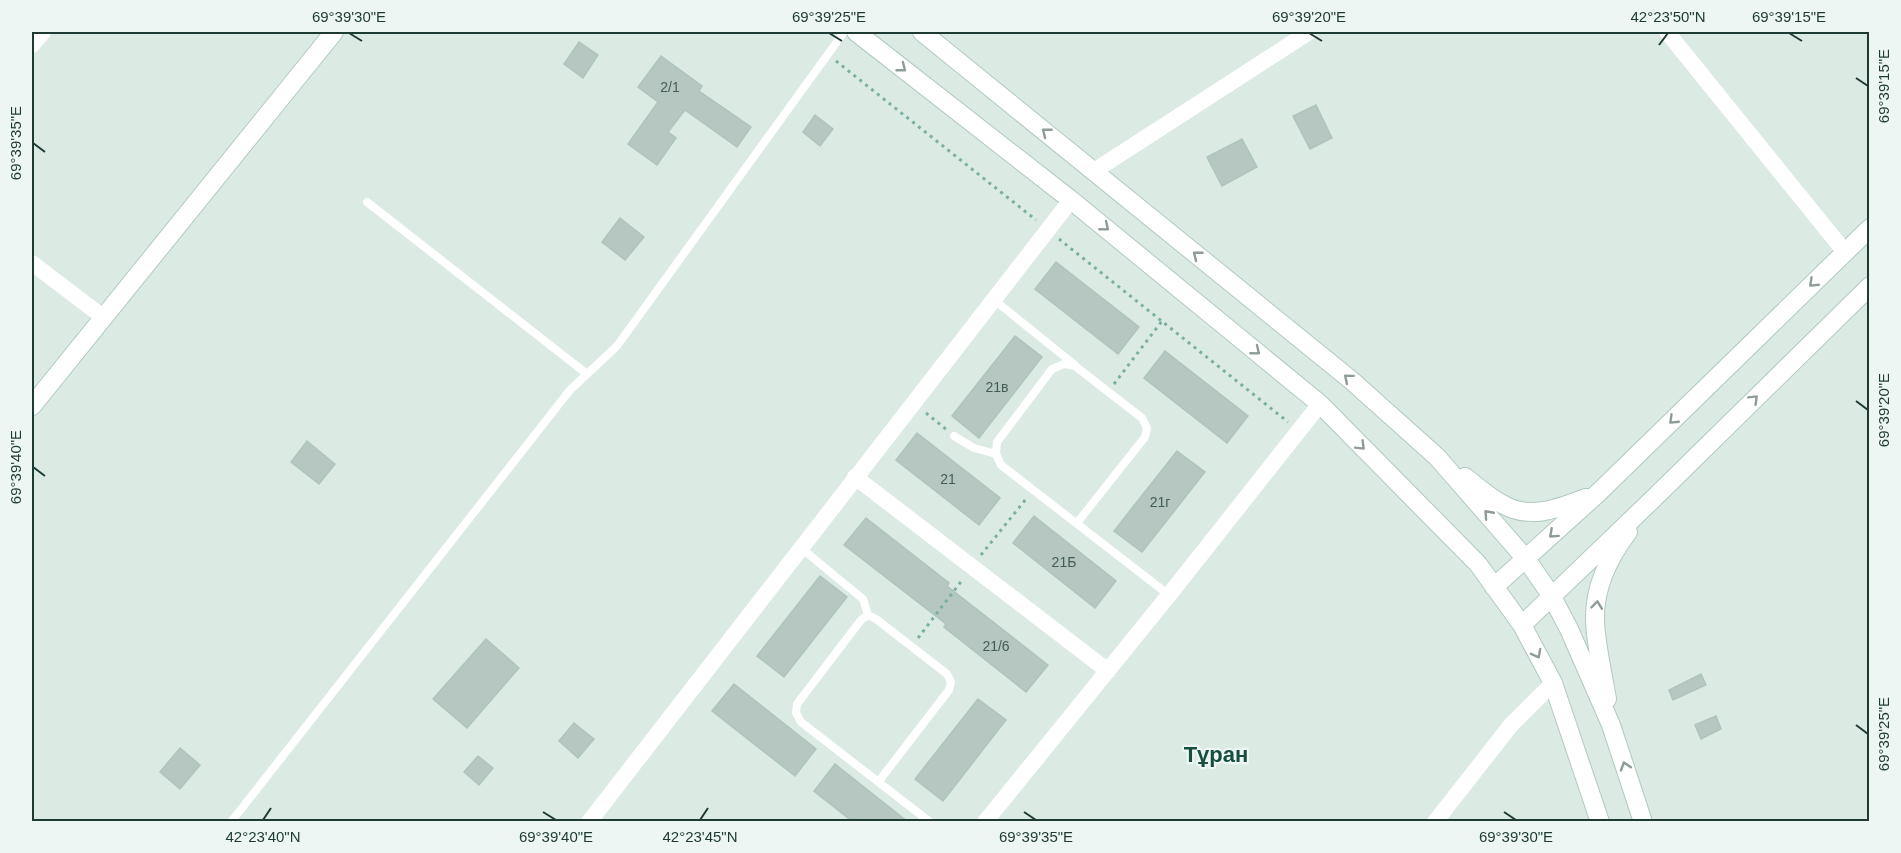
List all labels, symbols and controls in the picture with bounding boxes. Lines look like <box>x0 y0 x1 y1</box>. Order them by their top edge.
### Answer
text: 69°39'30"E <box>312 8 386 25</box>
text: 69°39'25"E <box>792 8 866 25</box>
text: 69°39'20"E <box>1272 8 1346 25</box>
text: 42°23'50"N <box>1630 8 1706 25</box>
text: 69°39'15"E <box>1752 8 1826 25</box>
text: 69°39'15"E <box>1875 49 1892 123</box>
one-way arrow <box>896 60 907 71</box>
house number: 2/1 <box>660 79 680 95</box>
text: 69°39'35"E <box>7 106 24 180</box>
one-way arrow <box>1042 128 1053 139</box>
one-way arrow <box>1098 220 1109 231</box>
one-way arrow <box>1193 251 1204 262</box>
one-way arrow <box>1809 276 1820 287</box>
one-way arrow <box>1249 344 1260 355</box>
text: 69°39'20"E <box>1875 373 1892 447</box>
one-way arrow <box>1344 374 1355 385</box>
house number: 21в <box>985 379 1009 395</box>
one-way arrow <box>1747 396 1758 407</box>
one-way arrow <box>1670 412 1681 423</box>
text: 69°39'40"E <box>7 430 24 504</box>
one-way arrow <box>1354 438 1365 449</box>
house number: 21 <box>940 471 956 487</box>
house number: 21г <box>1150 494 1170 510</box>
one-way arrow <box>1484 510 1495 521</box>
one-way arrow <box>1549 527 1560 538</box>
house number: 21Б <box>1052 554 1076 570</box>
one-way arrow <box>1590 600 1603 609</box>
house number: 21/6 <box>982 638 1010 654</box>
one-way arrow <box>1530 647 1541 658</box>
text: 69°39'25"E <box>1875 697 1892 771</box>
district label: Тұран <box>1184 742 1248 767</box>
one-way arrow <box>1620 761 1632 772</box>
text: 42°23'40"N <box>225 828 301 845</box>
text: 69°39'40"E <box>519 828 593 845</box>
text: 42°23'45"N <box>662 828 738 845</box>
text: 69°39'35"E <box>999 828 1073 845</box>
text: 69°39'30"E <box>1479 828 1553 845</box>

